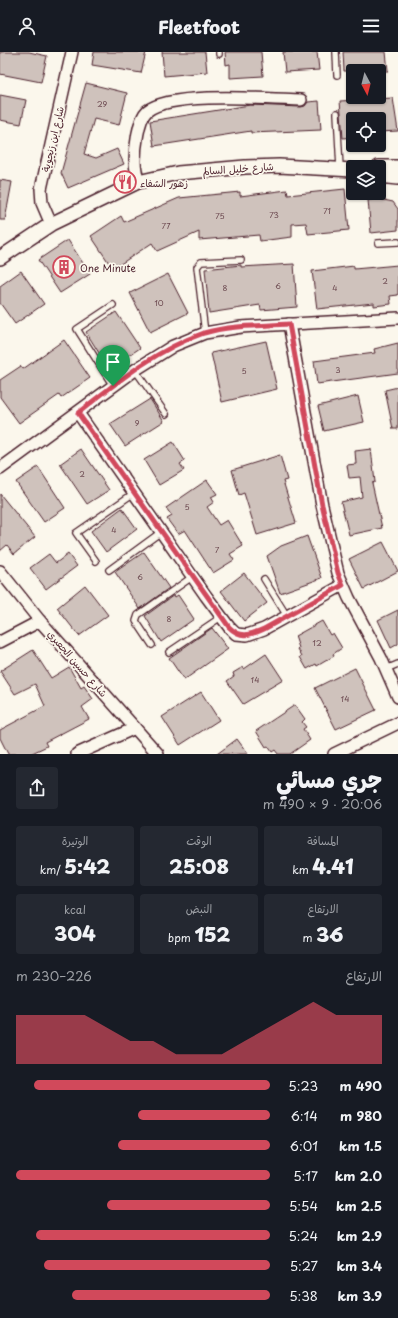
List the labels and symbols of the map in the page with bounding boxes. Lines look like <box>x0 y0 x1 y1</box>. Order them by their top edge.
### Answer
north arrow <box>346 64 386 104</box>
house number: 29 <box>97 98 107 110</box>
street label: شارع ابن زنجوية <box>37 104 68 173</box>
street label: شارع خليل السالم <box>202 158 274 179</box>
restaurant icon: زهور الشفاء <box>112 169 138 195</box>
place label: زهور الشفاء <box>140 175 188 190</box>
house number: 71 <box>323 205 331 217</box>
house number: 73 <box>269 209 279 221</box>
house number: 75 <box>215 210 225 222</box>
house number: 77 <box>162 220 171 232</box>
building icon: One Minute <box>51 254 77 280</box>
place label: One Minute <box>80 260 137 275</box>
house number: 2 <box>382 275 388 287</box>
house number: 6 <box>275 280 281 292</box>
house number: 8 <box>223 282 228 294</box>
house number: 4 <box>332 282 338 294</box>
house number: 10 <box>154 297 164 309</box>
pin <box>96 345 130 386</box>
house number: 3 <box>335 364 341 376</box>
house number: 5 <box>241 365 247 377</box>
house number: 9 <box>135 417 140 429</box>
house number: 2 <box>79 468 85 480</box>
house number: 5 <box>184 501 190 513</box>
house number: 4 <box>111 524 117 536</box>
house number: 7 <box>215 544 220 556</box>
house number: 6 <box>137 571 143 583</box>
house number: 8 <box>167 613 172 625</box>
street label: شارع حسين الجعبري <box>43 626 111 701</box>
house number: 12 <box>312 637 322 649</box>
house number: 14 <box>251 674 259 686</box>
house number: 14 <box>341 693 349 705</box>

